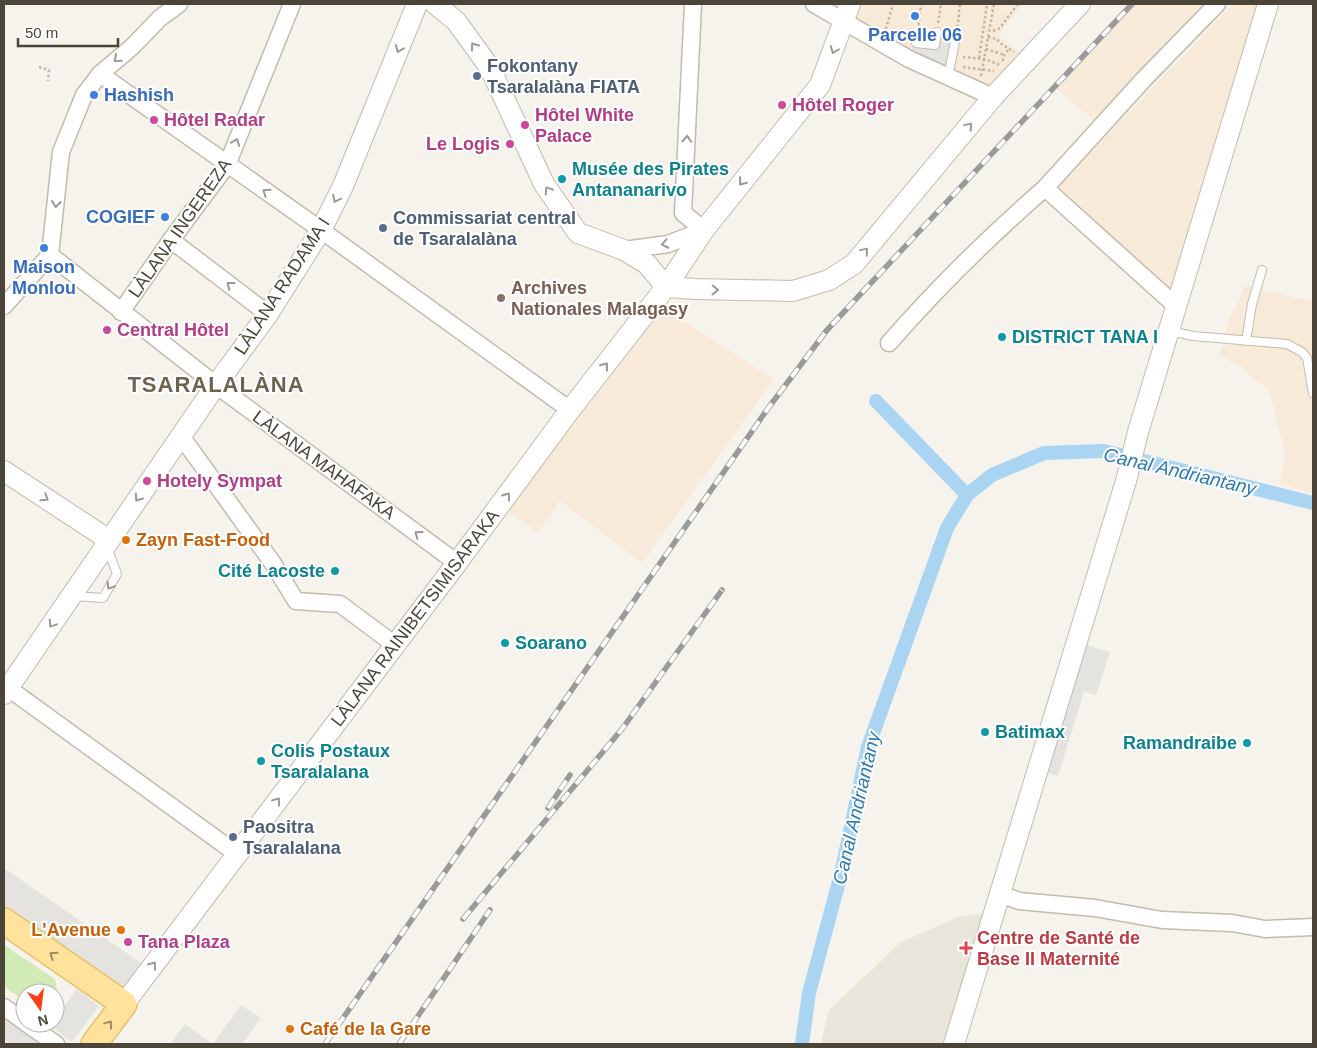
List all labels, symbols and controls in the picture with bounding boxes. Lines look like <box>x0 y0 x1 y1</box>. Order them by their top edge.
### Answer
marker: Parcelle 06 <box>909 10 921 22</box>
scale bar <box>18 15 118 47</box>
text: 50 m <box>25 24 58 41</box>
place label: Parcelle 06 <box>868 25 962 45</box>
one-way arrow <box>471 42 480 52</box>
one-way arrow <box>395 44 405 53</box>
one-way arrow <box>830 45 840 53</box>
one-way arrow <box>113 54 122 63</box>
place label: Fokontany Tsaralalàna FIATA <box>487 56 640 97</box>
marker: Fokontany Tsaralalàna FIATA <box>471 70 483 82</box>
place label: Hashish <box>104 85 174 105</box>
marker: Hashish <box>88 89 100 101</box>
place label: Hôtel Roger <box>792 95 894 115</box>
marker: Hôtel Roger <box>776 99 788 111</box>
place label: Hôtel White Palace <box>535 105 634 146</box>
place label: Hôtel Radar <box>164 110 265 130</box>
marker: Hôtel Radar <box>148 114 160 126</box>
marker: Hôtel White Palace <box>519 119 531 131</box>
one-way arrow <box>963 123 971 132</box>
place label: Le Logis <box>426 134 500 154</box>
one-way arrow <box>681 135 692 143</box>
one-way arrow <box>231 138 241 146</box>
marker: Le Logis <box>504 138 516 150</box>
street label: LÀLANA INGEREZA <box>124 155 236 301</box>
place label: Musée des Pirates Antananarivo <box>572 159 729 200</box>
marker: Musée des Pirates Antananarivo <box>556 173 568 185</box>
one-way arrow <box>739 176 747 185</box>
one-way arrow <box>545 186 554 196</box>
one-way arrow <box>263 189 272 198</box>
one-way arrow <box>332 194 342 203</box>
one-way arrow <box>51 201 62 209</box>
place label: COGIEF <box>86 207 155 227</box>
place label: Commissariat central de Tsaralalàna <box>393 208 576 249</box>
marker: COGIEF <box>159 211 171 223</box>
street label: LÀLANA RADAMA I <box>230 214 334 358</box>
marker: Commissariat central de Tsaralalàna <box>377 222 389 234</box>
one-way arrow <box>661 238 670 249</box>
marker: Maison Monlou <box>38 242 50 254</box>
one-way arrow <box>859 248 867 257</box>
place label: Maison Monlou <box>12 257 76 298</box>
place label: Archives Nationales Malagasy <box>511 278 688 319</box>
one-way arrow <box>227 282 236 290</box>
one-way arrow <box>711 284 719 295</box>
marker: Archives Nationales Malagasy <box>495 292 507 304</box>
place label: Central Hôtel <box>117 320 229 340</box>
marker: Central Hôtel <box>101 324 113 336</box>
place label: DISTRICT TANA I <box>1012 327 1158 347</box>
marker: DISTRICT TANA I <box>996 331 1008 343</box>
one-way arrow <box>599 363 607 372</box>
district label: TSARALALÀNA <box>127 372 305 397</box>
street label: LÀLANA MAHAFAKA <box>249 407 399 523</box>
water label: Canal Andriantany <box>1102 444 1260 500</box>
place label: Hotely Sympat <box>157 471 282 491</box>
marker: Hotely Sympat <box>141 475 153 487</box>
one-way arrow <box>39 492 48 501</box>
one-way arrow <box>135 492 144 501</box>
one-way arrow <box>501 492 510 501</box>
street label: LÀLANA RAINIBETSIMISARAKA <box>327 506 503 730</box>
place label: Zayn Fast-Food <box>136 530 270 550</box>
one-way arrow <box>414 531 424 540</box>
marker: Zayn Fast-Food <box>120 534 132 546</box>
place label: Cité Lacoste <box>218 561 325 581</box>
marker: Cité Lacoste <box>329 565 341 577</box>
one-way arrow <box>106 581 116 590</box>
one-way arrow <box>49 618 58 628</box>
place label: Soarano <box>515 633 587 653</box>
marker: Soarano <box>499 637 511 649</box>
place label: Batimax <box>995 722 1065 742</box>
marker: Batimax <box>979 726 991 738</box>
water label: Canal Andriantany <box>829 728 885 886</box>
place label: Ramandraibe <box>1123 733 1237 753</box>
marker: Ramandraibe <box>1241 737 1253 749</box>
place label: Colis Postaux Tsaralalana <box>271 741 390 782</box>
marker: Colis Postaux Tsaralalana <box>255 755 267 767</box>
one-way arrow <box>271 797 280 807</box>
place label: Paositra Tsaralalana <box>243 817 342 858</box>
marker: Paositra Tsaralalana <box>227 831 239 843</box>
place label: L'Avenue <box>31 920 111 940</box>
marker: L'Avenue <box>115 924 127 936</box>
place label: Centre de Santé de Base II Maternité <box>977 928 1140 969</box>
place label: Tana Plaza <box>138 932 231 952</box>
marker: Tana Plaza <box>122 936 134 948</box>
marker: Centre de Santé de Base II Maternité <box>959 941 973 955</box>
one-way arrow <box>49 952 58 961</box>
one-way arrow <box>147 961 156 971</box>
north arrow <box>15 983 65 1033</box>
text: N <box>36 1012 50 1030</box>
place label: Café de la Gare <box>300 1019 431 1039</box>
one-way arrow <box>103 1020 112 1030</box>
marker: Café de la Gare <box>284 1023 296 1035</box>

